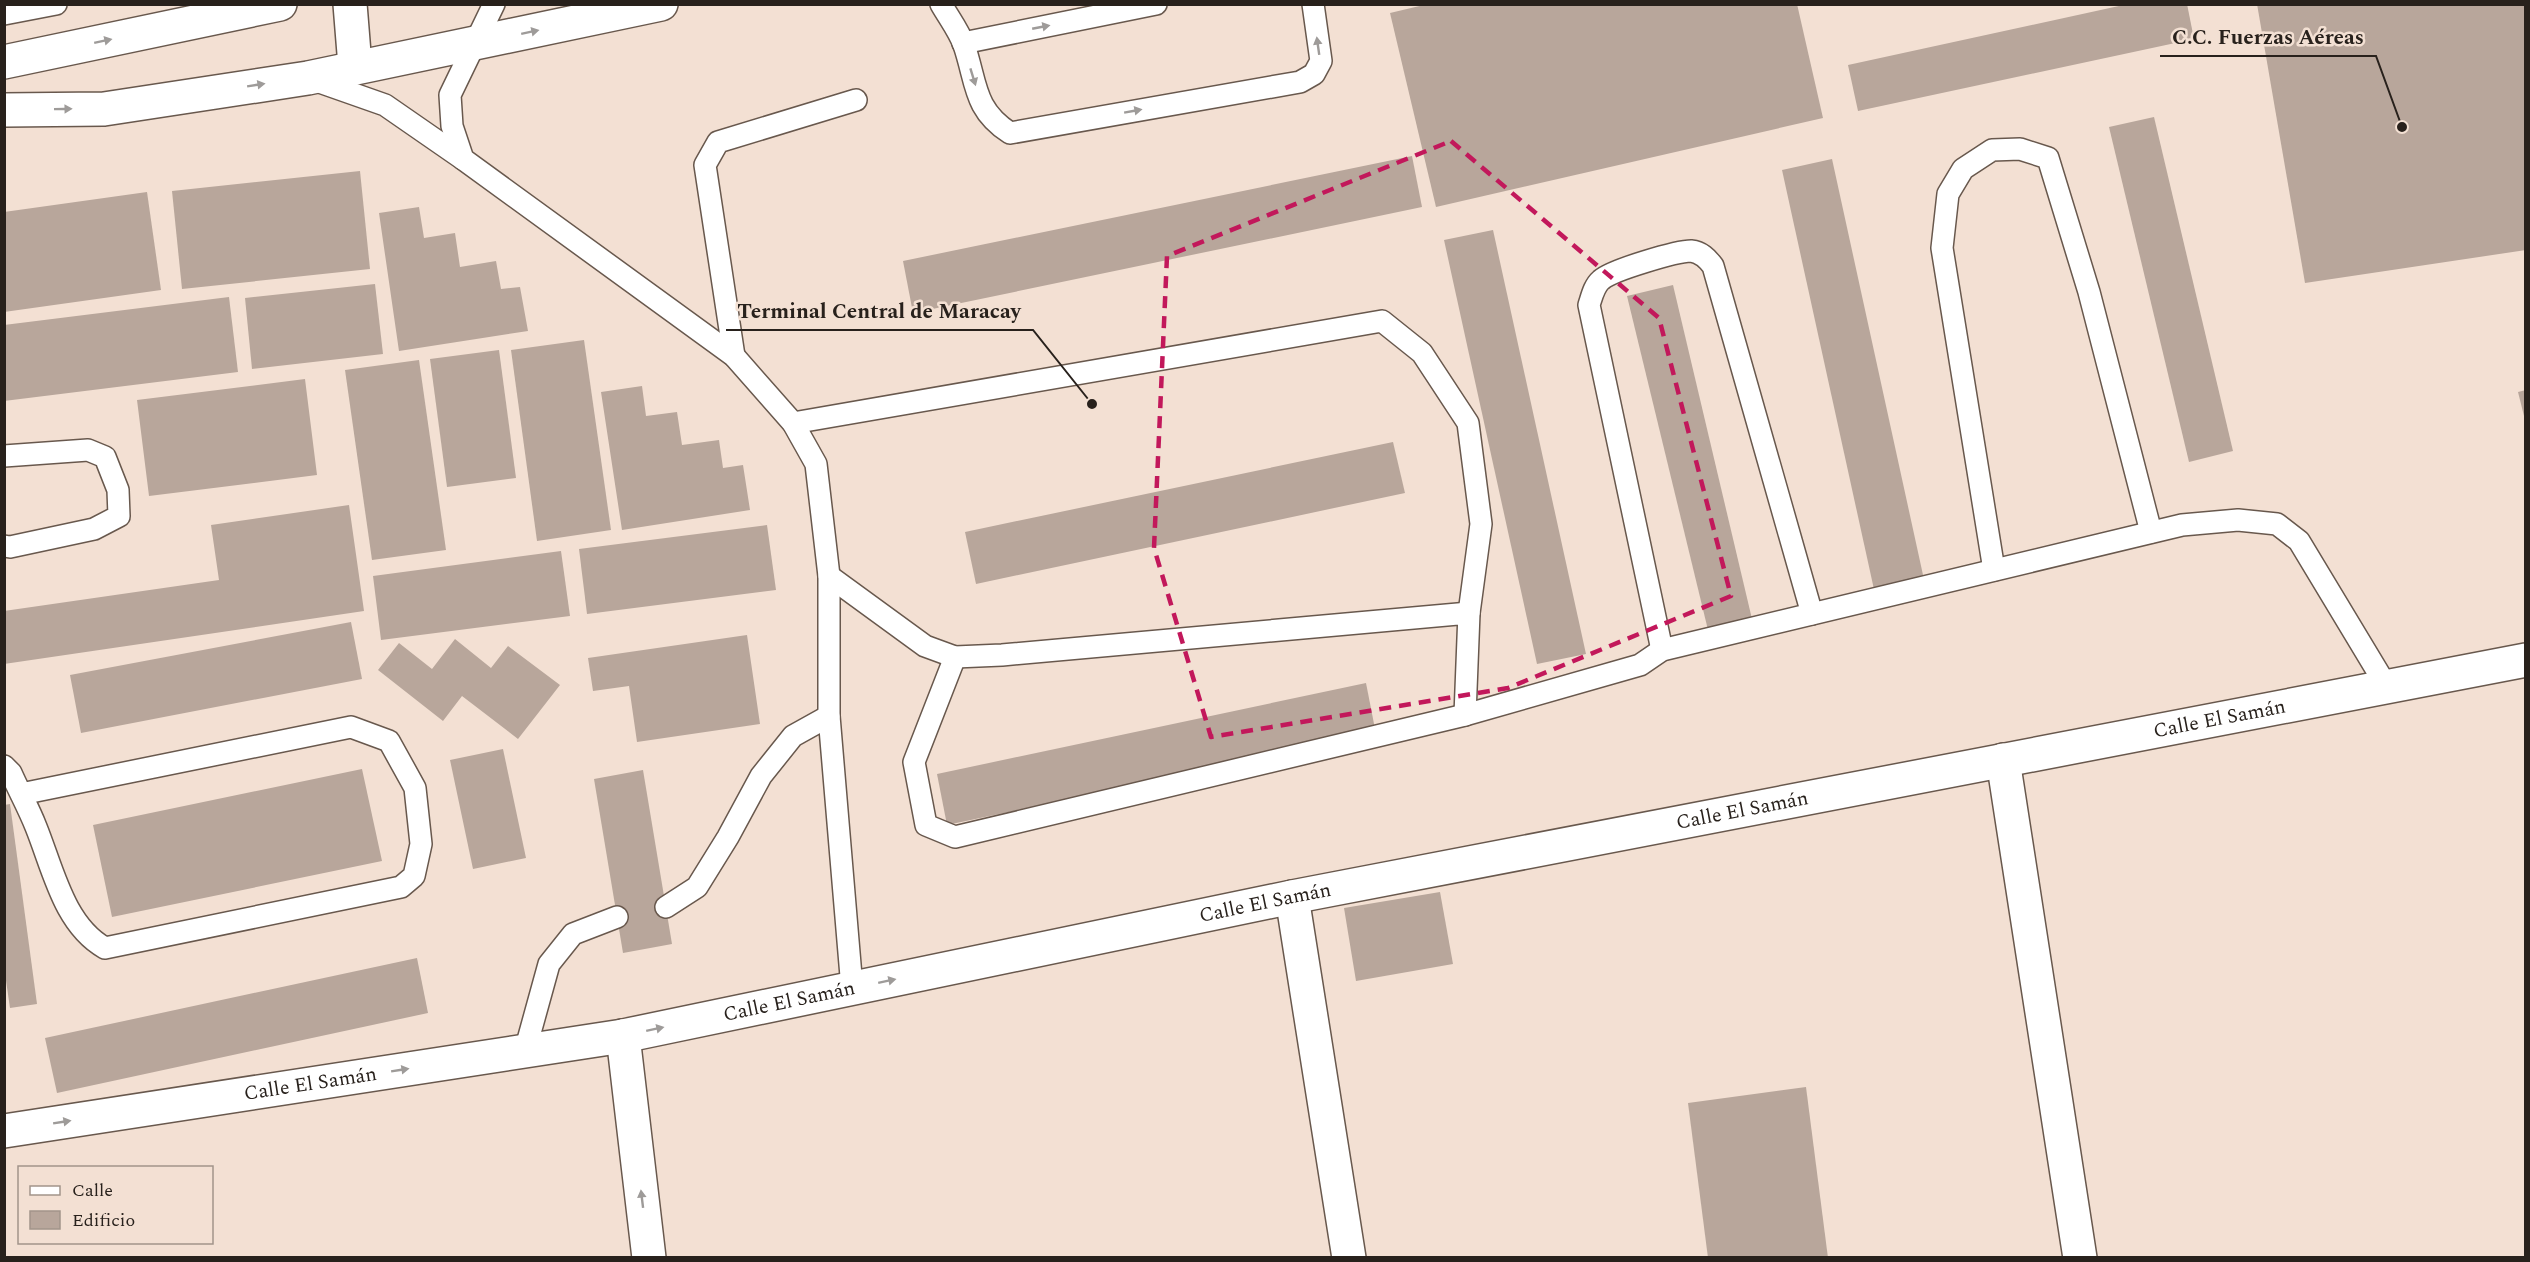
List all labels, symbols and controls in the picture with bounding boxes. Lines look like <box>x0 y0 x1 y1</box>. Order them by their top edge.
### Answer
callout: C.C. Fuerzas Aéreas <box>2160 17 2376 56</box>
one-way arrow <box>1032 22 1051 31</box>
text: C.C. Fuerzas Aéreas <box>2172 22 2364 54</box>
one-way arrow <box>521 27 540 36</box>
one-way arrow <box>94 36 113 45</box>
one-way arrow <box>1314 36 1323 55</box>
one-way arrow <box>969 68 978 86</box>
one-way arrow <box>247 81 266 90</box>
one-way arrow <box>53 104 72 114</box>
one-way arrow <box>1124 106 1143 115</box>
callout: Terminal Central de Maracay <box>726 291 1033 330</box>
text: Terminal Central de Maracay <box>737 296 1022 328</box>
street label: Calle El Samán <box>2151 691 2288 746</box>
street label: Calle El Samán <box>1674 783 1811 838</box>
street label: Calle El Samán <box>1196 875 1334 931</box>
street label: Calle El Samán <box>721 973 858 1030</box>
one-way arrow <box>878 976 897 985</box>
one-way arrow <box>646 1024 664 1034</box>
street label: Calle El Samán <box>242 1059 379 1109</box>
one-way arrow <box>391 1065 410 1074</box>
one-way arrow <box>53 1117 72 1126</box>
legend <box>18 1166 213 1244</box>
text: Calle <box>72 1177 113 1204</box>
one-way arrow <box>637 1190 647 1209</box>
text: Edificio <box>72 1207 135 1234</box>

